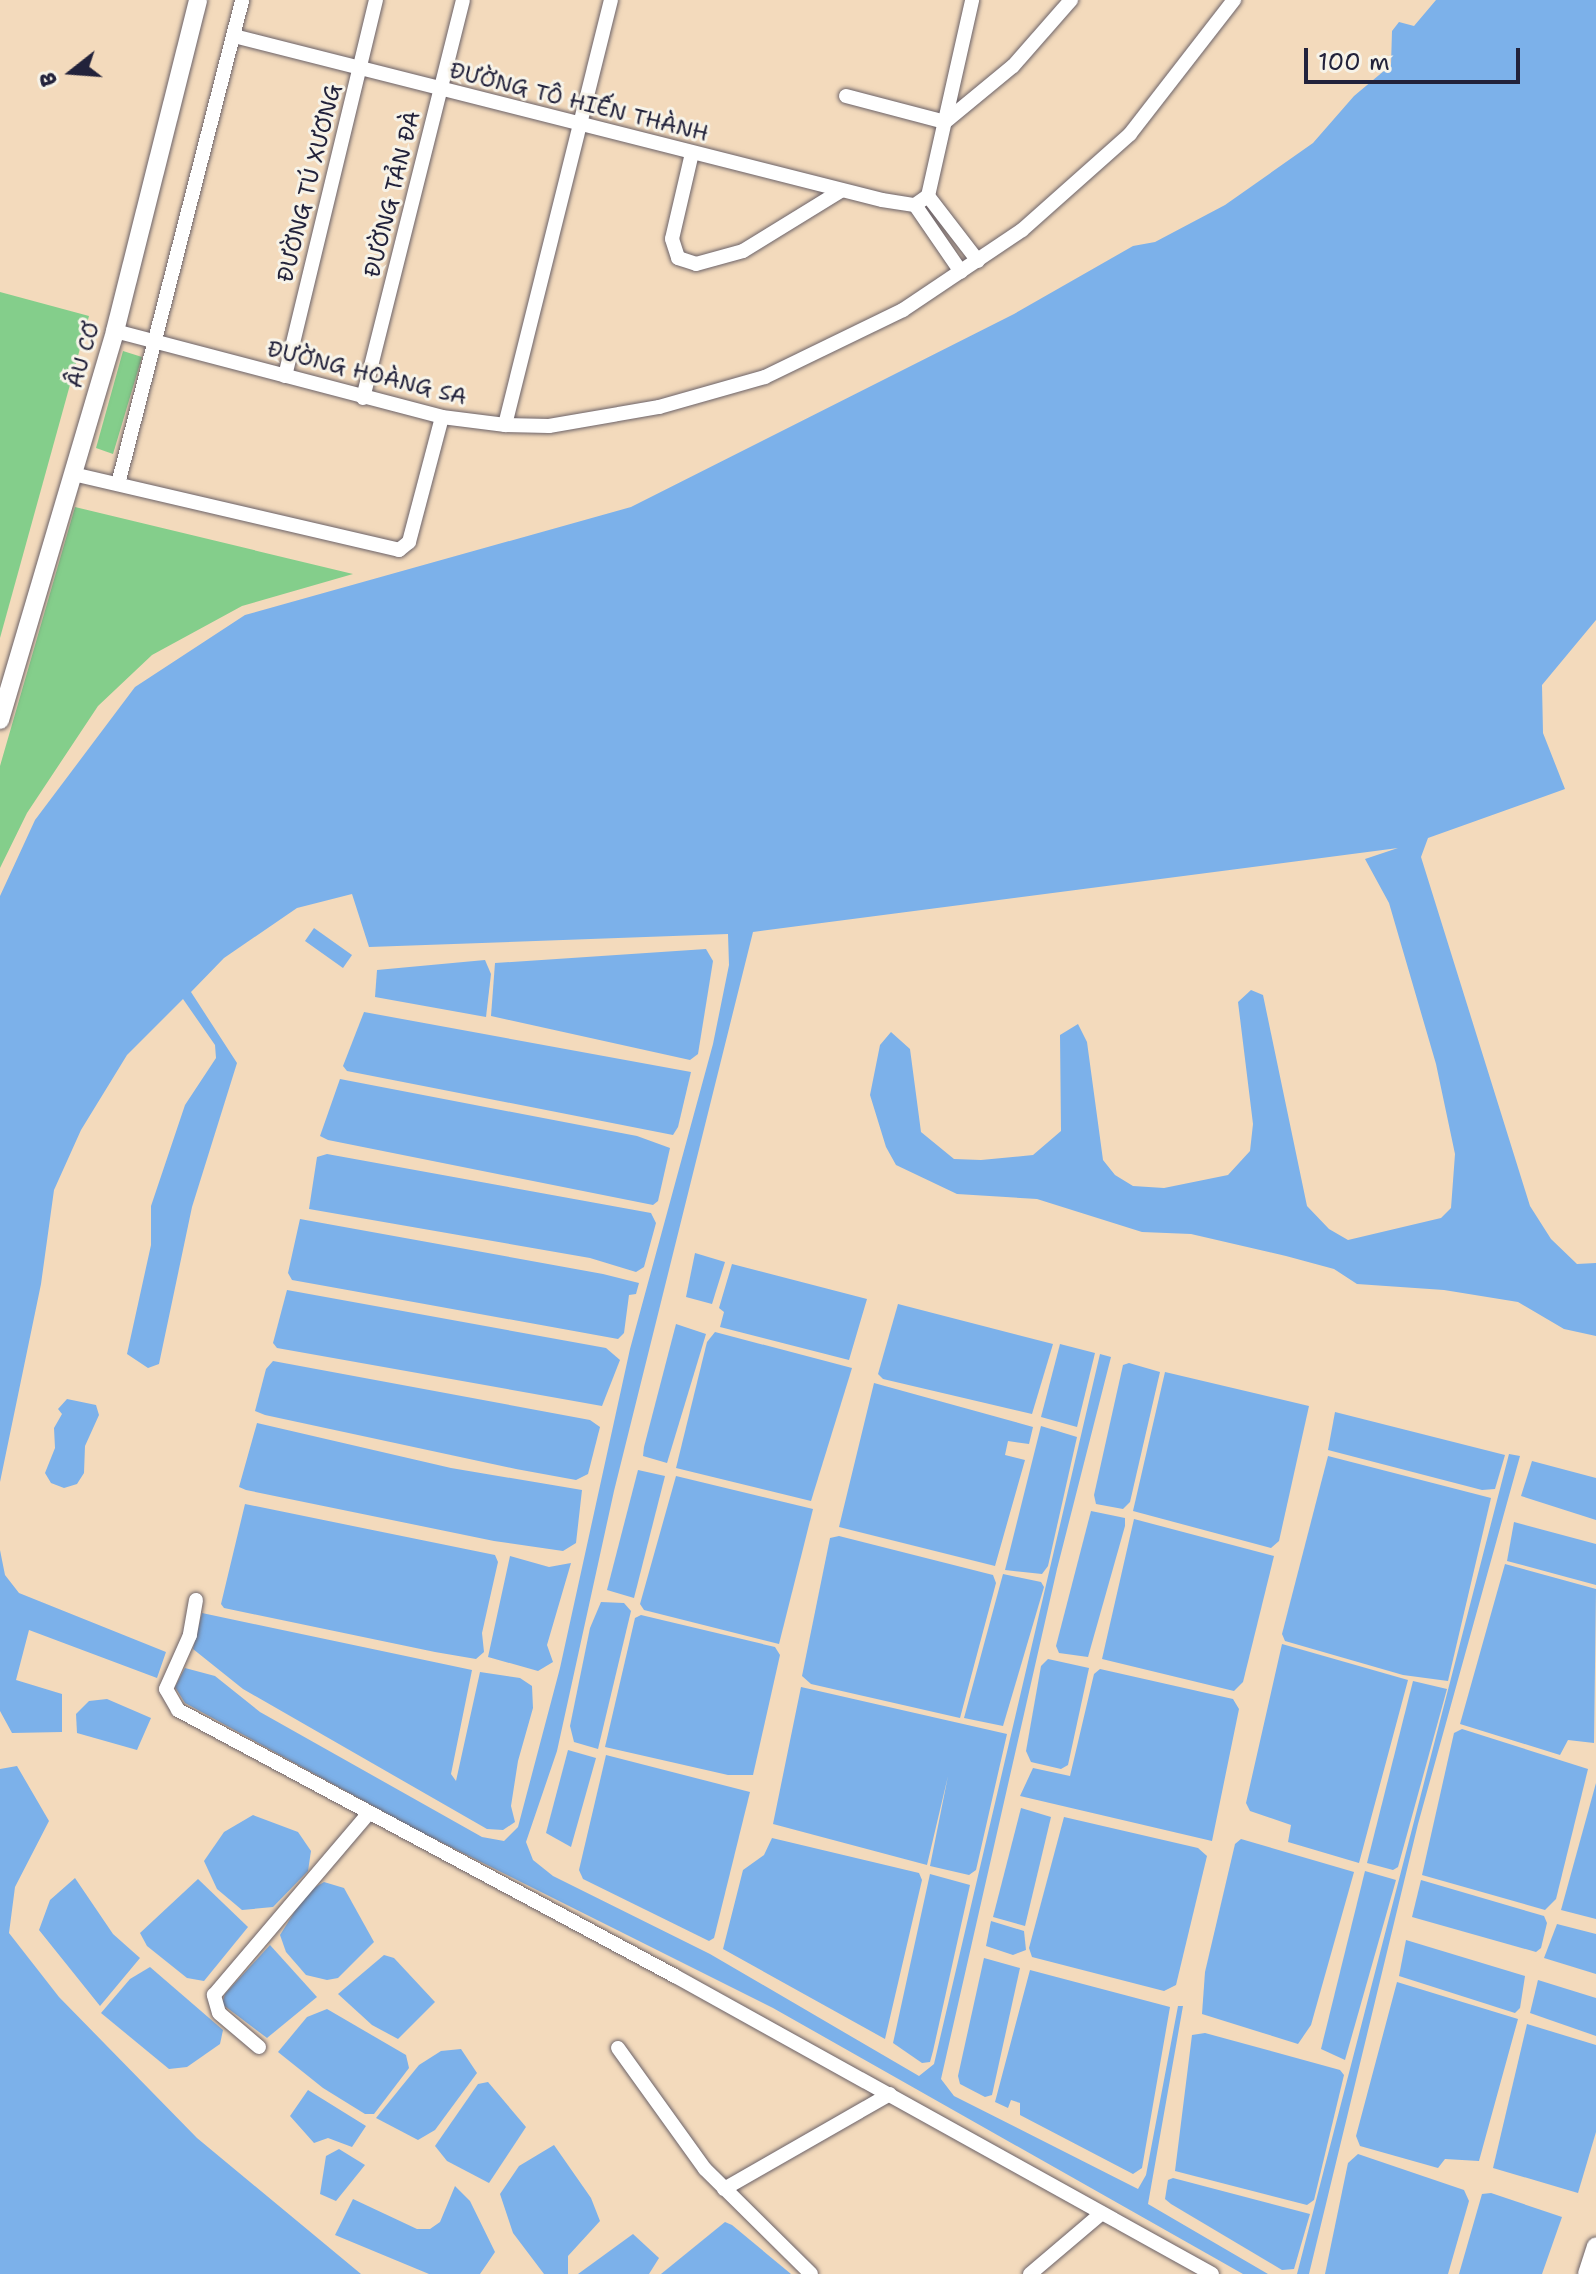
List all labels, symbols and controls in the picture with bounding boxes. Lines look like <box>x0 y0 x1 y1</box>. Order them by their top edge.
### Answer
north arrow <box>32 32 112 112</box>
scale bar <box>1308 32 1524 82</box>
text: 100 m <box>1318 46 1390 78</box>
street label: ĐƯỜNG TÔ HIẾN THÀNH <box>447 57 711 147</box>
text: B <box>33 68 64 90</box>
street label: ĐƯỜNG TÚ XƯƠNG <box>272 81 346 285</box>
street label: ĐƯỜNG TẢN ĐÀ <box>359 108 425 280</box>
street label: ÂU CƠ <box>61 319 105 391</box>
street label: ĐƯỜNG HOÀNG SA <box>265 335 469 411</box>

